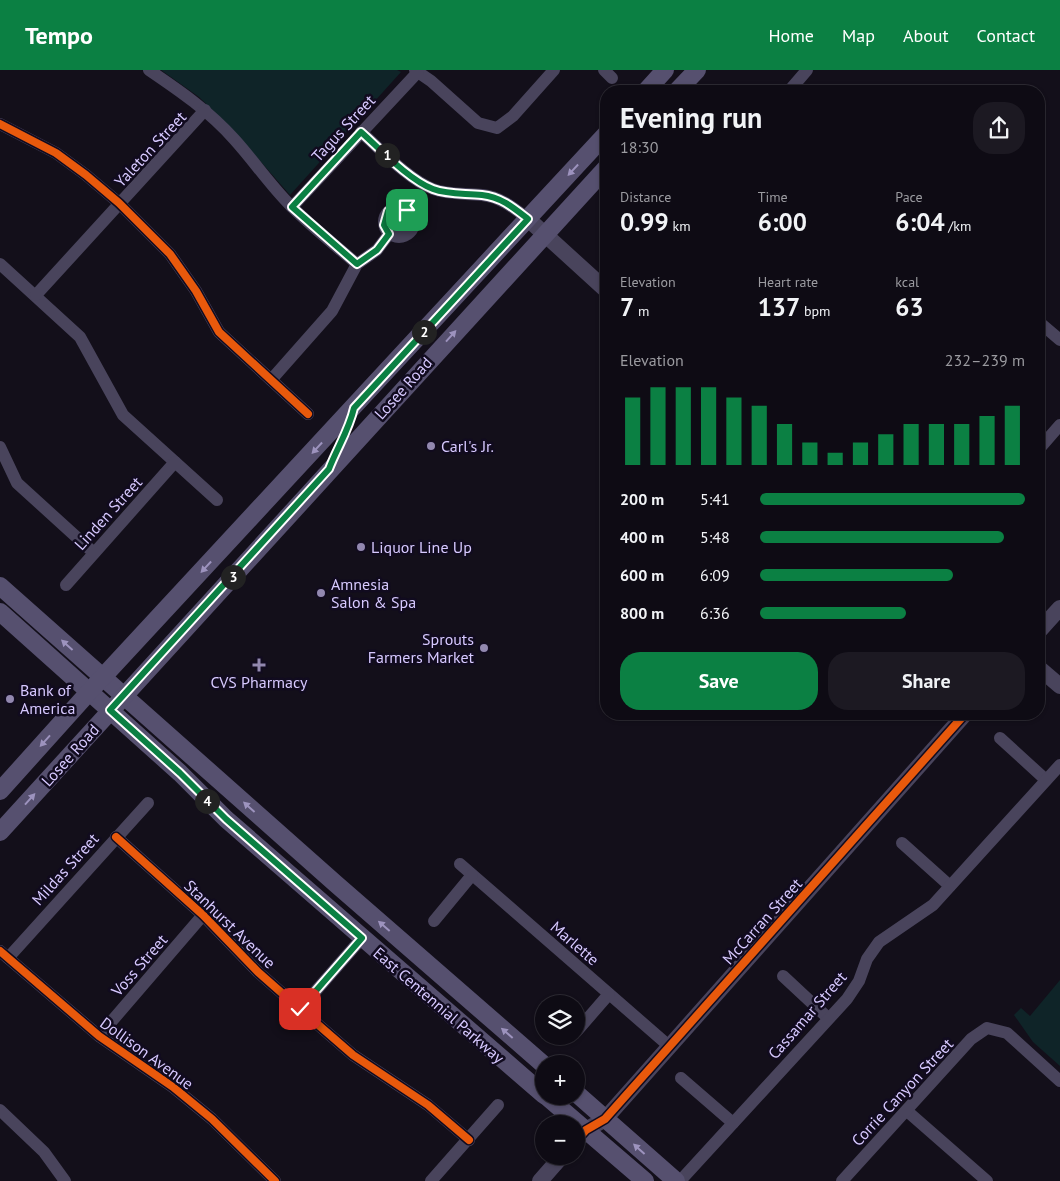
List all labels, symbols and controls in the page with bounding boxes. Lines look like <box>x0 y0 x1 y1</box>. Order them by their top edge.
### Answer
text: Tempo <box>25 20 93 51</box>
text: Home <box>768 24 814 47</box>
text: Map <box>842 24 875 47</box>
text: About <box>903 24 949 47</box>
text: Contact <box>977 24 1035 47</box>
street label: Tagus Street <box>307 90 379 166</box>
text: Evening run <box>620 99 762 136</box>
button: share <box>973 102 1025 154</box>
street label: Yaleton Street <box>110 107 191 191</box>
text: 18:30 <box>620 137 658 157</box>
pin: 1 <box>374 142 400 168</box>
text: 1 <box>384 146 391 164</box>
one-way arrow <box>567 164 579 176</box>
text: Distance <box>620 188 671 206</box>
text: Time <box>758 188 788 206</box>
text: Pace <box>895 188 923 206</box>
pin <box>386 189 428 231</box>
icon: arrive <box>393 196 421 224</box>
text: 0.99 <box>620 206 669 238</box>
text: 6:00 <box>758 206 807 238</box>
text: 6:04 <box>895 206 945 238</box>
text: km <box>669 217 691 235</box>
text: /km <box>945 217 971 235</box>
text: Elevation <box>620 273 676 291</box>
text: Heart rate <box>758 273 818 291</box>
text: kcal <box>895 273 919 291</box>
text: 7 <box>620 291 634 323</box>
text: 137 <box>758 291 800 323</box>
text: 63 <box>895 291 924 323</box>
text: m <box>634 302 649 320</box>
text: bpm <box>800 302 830 320</box>
pin: 2 <box>412 320 436 344</box>
text: 2 <box>421 323 428 341</box>
one-way arrow <box>445 330 457 342</box>
text: Elevation <box>620 350 684 370</box>
text: 232–239 m <box>945 350 1025 370</box>
street label: Losee Road <box>370 353 436 423</box>
place label: Carl's Jr. <box>441 436 494 456</box>
marker: Carl's Jr. <box>425 440 437 452</box>
one-way arrow <box>311 442 323 454</box>
street label: Linden Street <box>70 472 147 554</box>
text: 200 m <box>620 489 664 509</box>
text: 5:41 <box>700 489 730 509</box>
text: 400 m <box>620 527 664 547</box>
text: 5:48 <box>700 527 730 547</box>
place label: Liquor Line Up <box>371 537 472 557</box>
marker: Liquor Line Up <box>355 541 367 553</box>
one-way arrow <box>200 561 212 573</box>
pin: 3 <box>220 564 246 590</box>
text: 600 m <box>620 565 664 585</box>
text: 6:09 <box>700 565 730 585</box>
text: 3 <box>230 568 237 586</box>
place label: Amnesia Salon & Spa <box>331 574 416 612</box>
marker: Amnesia Salon & Spa <box>315 587 327 599</box>
text: 800 m <box>620 603 664 623</box>
text: 6:36 <box>700 603 730 623</box>
place label: Sprouts Farmers Market <box>368 629 475 667</box>
one-way arrow <box>61 640 73 651</box>
marker: Sprouts Farmers Market <box>478 642 490 654</box>
button: Save <box>620 652 818 710</box>
button: Share <box>828 652 1025 710</box>
marker: CVS Pharmacy <box>253 659 265 671</box>
place label: CVS Pharmacy <box>210 672 308 692</box>
place label: Bank of America <box>20 680 75 718</box>
marker: Bank of America <box>4 693 16 705</box>
street label: Losee Road <box>37 720 103 790</box>
one-way arrow <box>40 735 51 747</box>
pin: 4 <box>194 788 220 814</box>
text: 4 <box>204 792 211 810</box>
one-way arrow <box>24 794 36 806</box>
one-way arrow <box>244 801 256 813</box>
street label: Mildas Street <box>27 828 103 909</box>
street label: McCarran Street <box>718 873 806 968</box>
street label: Stanhurst Avenue <box>180 875 280 973</box>
street label: Marlette <box>547 917 603 969</box>
one-way arrow <box>379 920 391 932</box>
street label: Voss Street <box>106 930 172 1001</box>
street label: East Centennial Parkway <box>369 943 509 1068</box>
street label: Cassamar Street <box>763 967 851 1063</box>
pin <box>279 988 321 1030</box>
icon: check <box>286 995 314 1023</box>
map controls <box>535 995 585 1165</box>
button: layers <box>535 995 585 1045</box>
street label: Dollison Avenue <box>96 1012 198 1094</box>
one-way arrow <box>501 1027 514 1038</box>
street label: Corrie Canyon Street <box>847 1034 957 1150</box>
button: + <box>535 1055 585 1105</box>
button: − <box>535 1115 585 1165</box>
one-way arrow <box>633 1143 646 1154</box>

